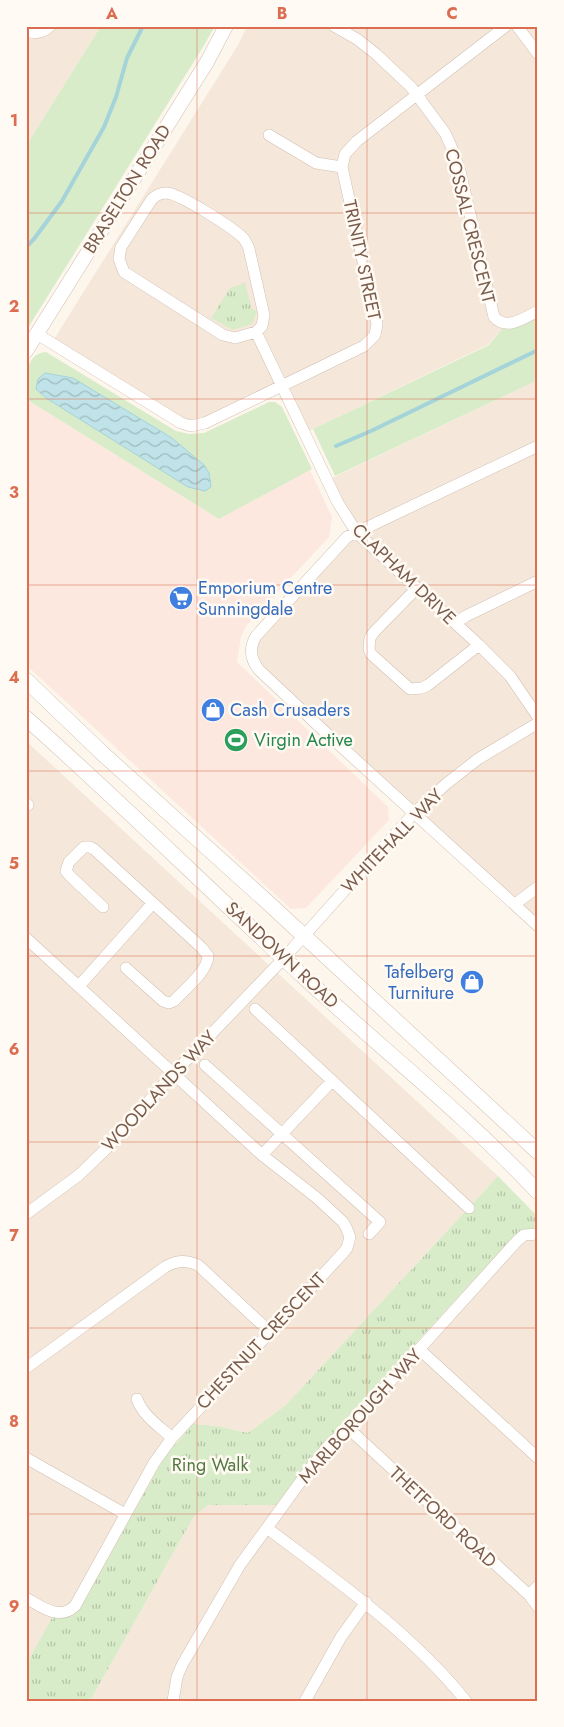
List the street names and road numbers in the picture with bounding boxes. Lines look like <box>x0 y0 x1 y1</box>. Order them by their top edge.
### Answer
street label: BRASELTON ROAD <box>77 120 177 258</box>
street label: COSSAL CRESCENT <box>438 146 502 307</box>
street label: TRINITY STREET <box>337 198 388 323</box>
street label: CLAPHAM DRIVE <box>346 517 462 631</box>
street label: WHITEHALL WAY <box>335 782 449 899</box>
street label: SANDOWN ROAD <box>219 895 345 1015</box>
street label: WOODLANDS WAY <box>96 1024 223 1157</box>
street label: CHESTNUT CRESCENT <box>190 1266 332 1415</box>
street label: MARLBOROUGH WAY <box>292 1342 428 1489</box>
street label: THETFORD ROAD <box>384 1460 502 1574</box>

